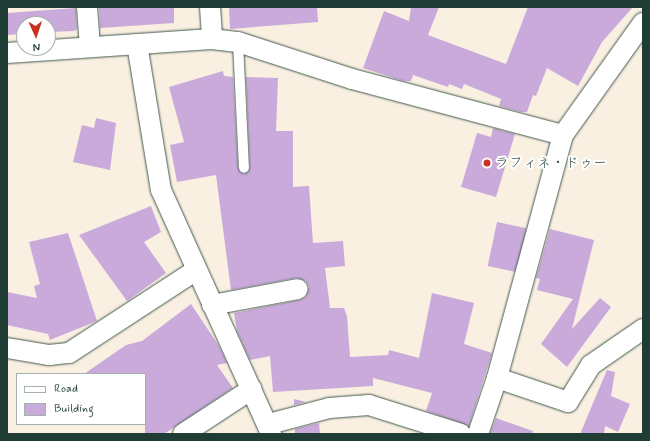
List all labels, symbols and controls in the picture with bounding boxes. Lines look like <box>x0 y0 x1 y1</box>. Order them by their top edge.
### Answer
north arrow <box>16 16 56 56</box>
text: N <box>33 40 41 54</box>
place label: ラフィネ・ドゥー <box>495 155 607 171</box>
marker: ラフィネ・ドゥー <box>482 158 492 168</box>
legend <box>16 373 146 425</box>
text: Road <box>54 381 78 397</box>
text: Building <box>54 401 94 417</box>

